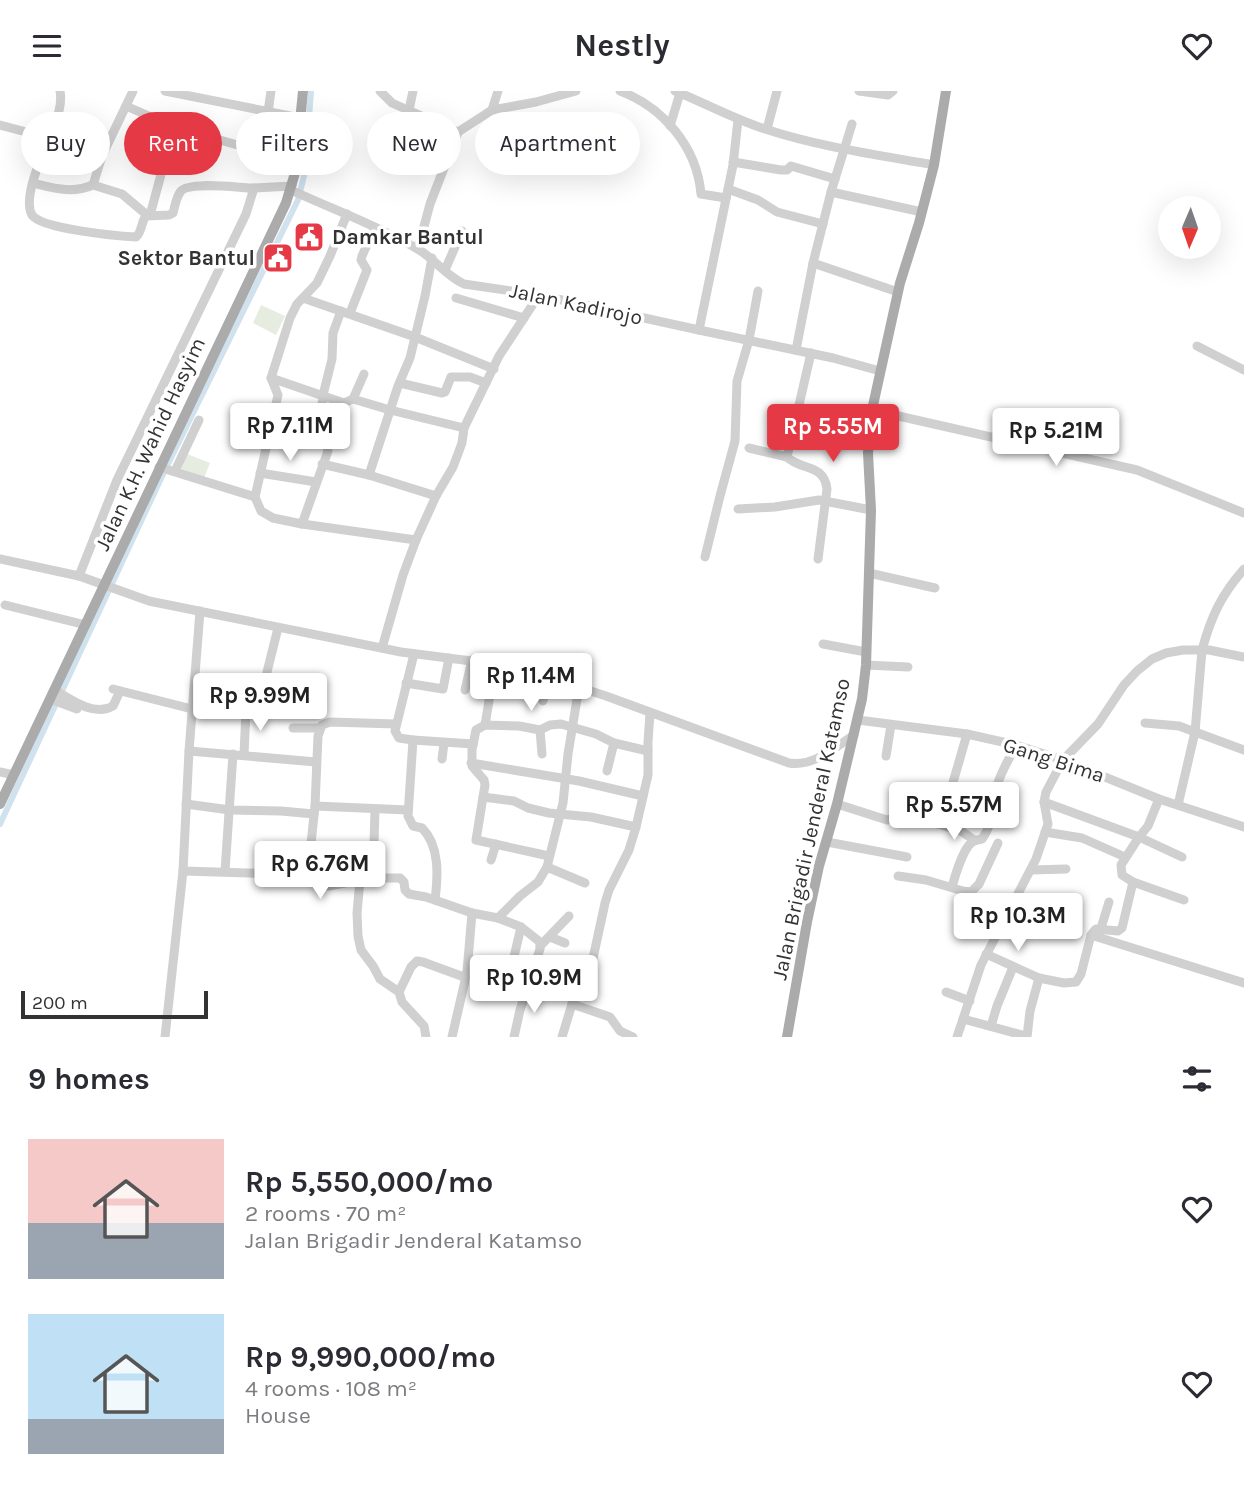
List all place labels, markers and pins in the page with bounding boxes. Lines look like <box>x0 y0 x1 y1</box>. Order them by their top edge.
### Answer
public building icon: Damkar Bantul <box>292 220 326 254</box>
place label: Damkar Bantul <box>332 225 484 249</box>
public building icon: Sektor Bantul <box>261 241 295 275</box>
place label: Sektor Bantul <box>118 246 255 270</box>
pin: Rp 7.11M <box>218 403 362 463</box>
pin: Rp 5.55M <box>761 405 905 464</box>
pin: Rp 5.21M <box>984 409 1128 468</box>
pin: Rp 11.4M <box>459 653 603 713</box>
pin: Rp 9.99M <box>188 673 332 733</box>
pin: Rp 5.57M <box>882 783 1026 842</box>
pin: Rp 6.76M <box>248 841 392 901</box>
pin: Rp 10.3M <box>946 893 1090 953</box>
pin: Rp 10.9M <box>462 955 606 1015</box>

